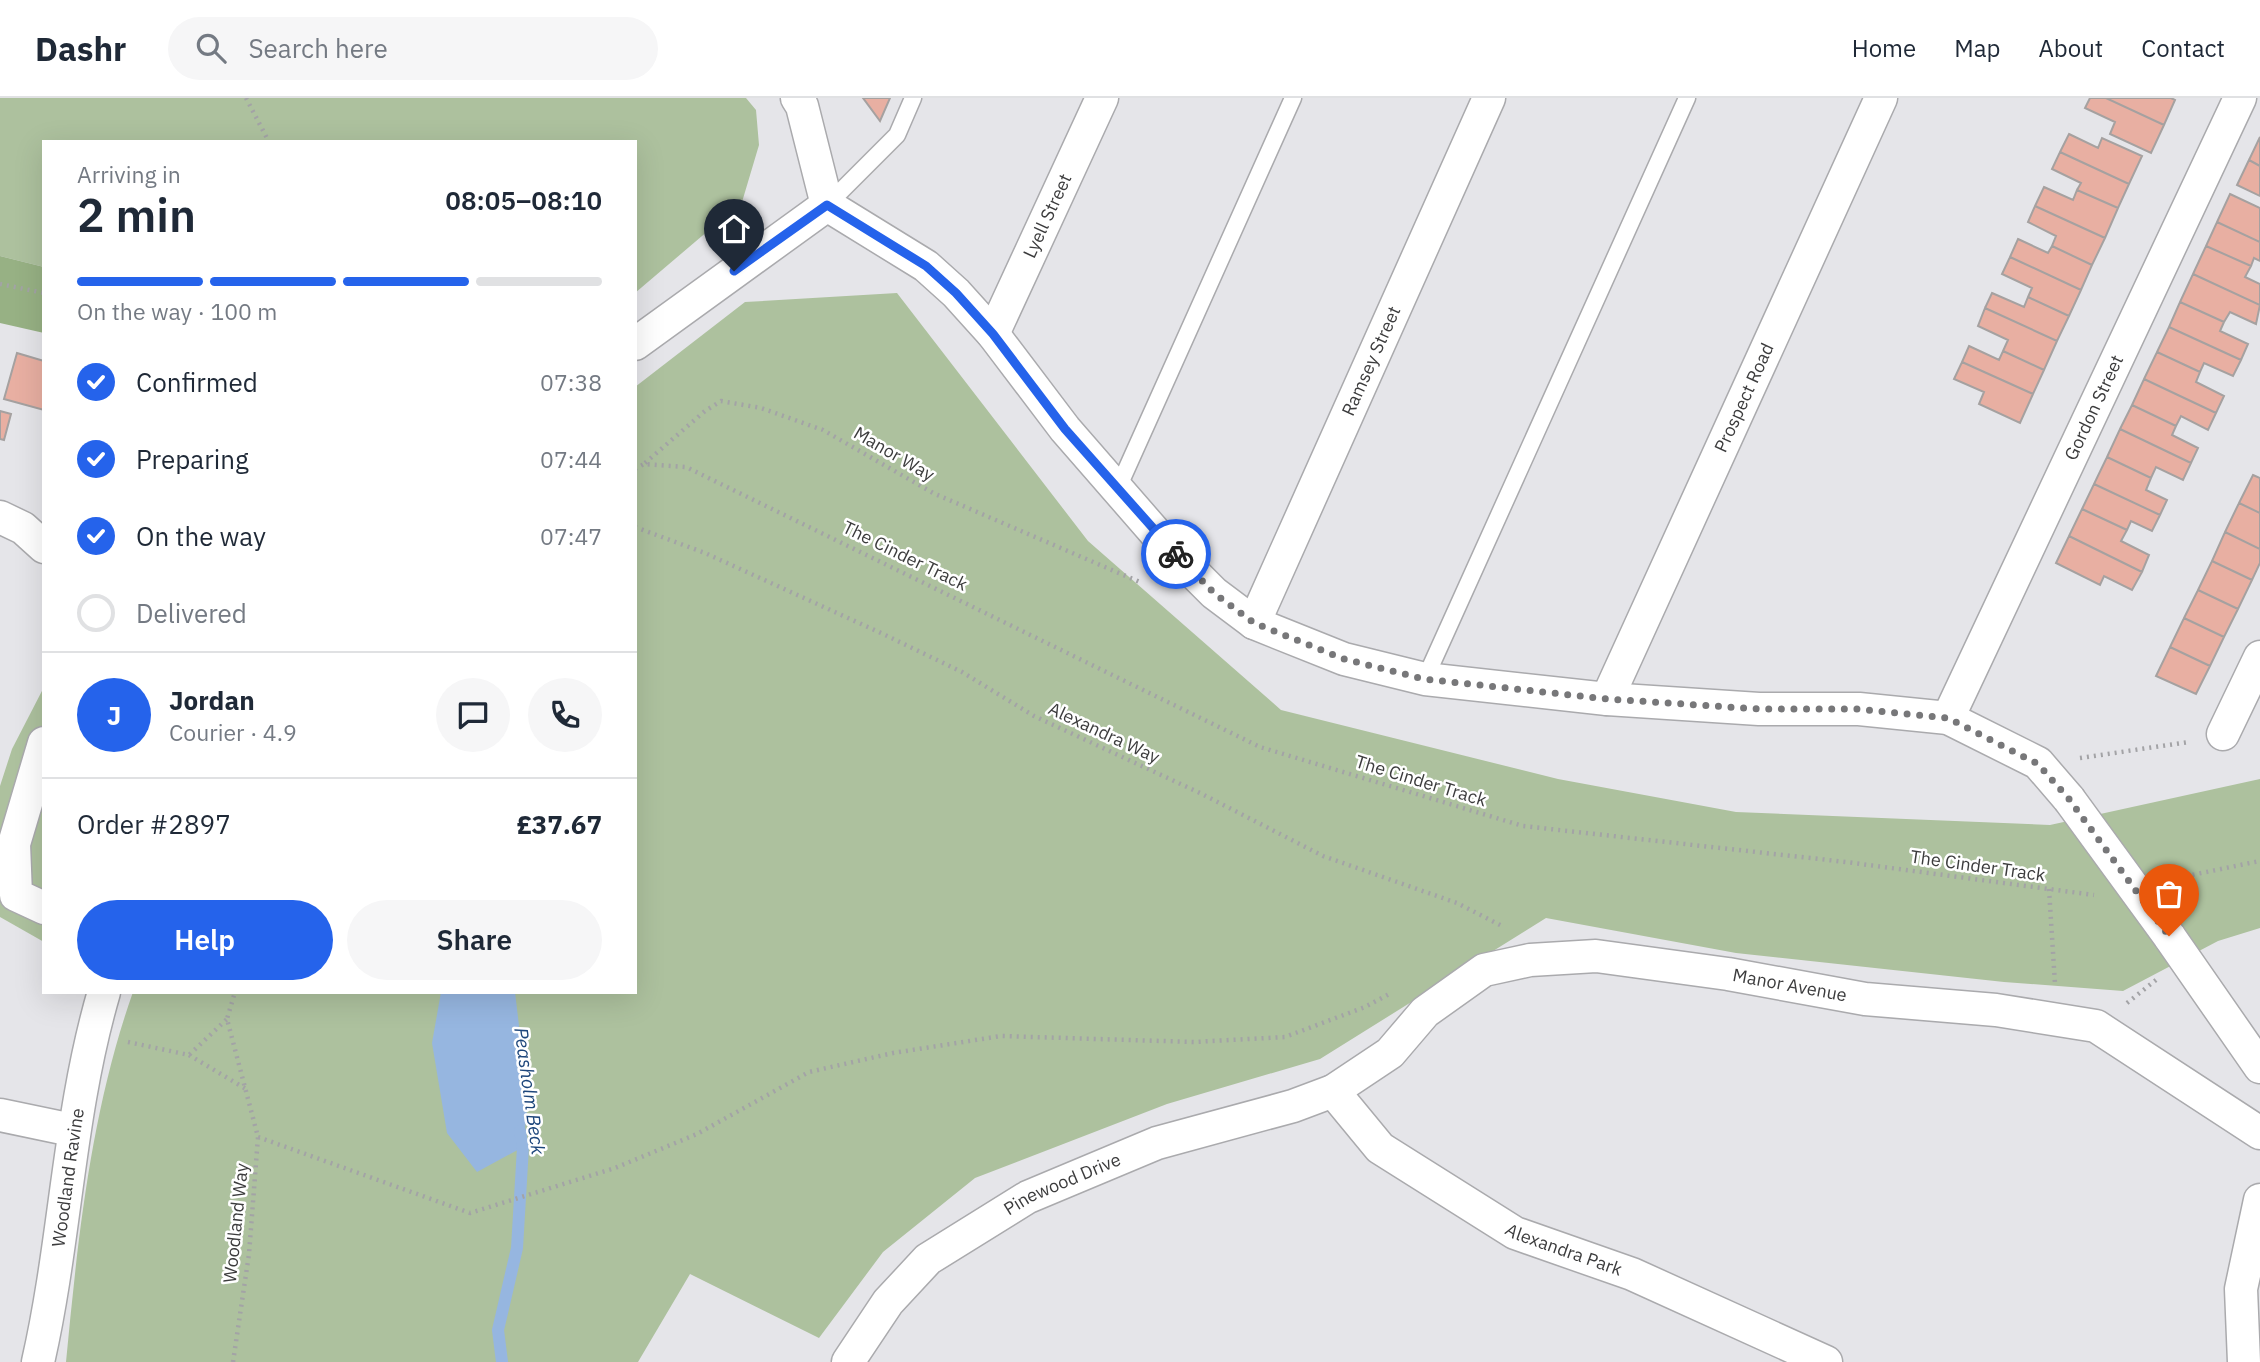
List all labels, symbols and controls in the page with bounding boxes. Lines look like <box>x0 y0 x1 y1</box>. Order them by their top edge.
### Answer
search box <box>168 17 658 80</box>
text: Dashr <box>35 27 126 70</box>
icon: search <box>192 29 230 67</box>
text: Search here <box>248 31 388 65</box>
text: Home <box>1852 32 1916 64</box>
text: Map <box>1954 32 2000 64</box>
text: About <box>2038 32 2103 64</box>
text: Contact <box>2141 32 2225 64</box>
text: Arriving in <box>77 159 181 189</box>
street label: Lyell Street <box>1018 170 1076 262</box>
text: 08:05–08:10 <box>445 183 602 217</box>
text: 2 min <box>77 185 196 245</box>
pin <box>704 199 764 271</box>
icon: home <box>715 210 753 248</box>
text: On the way · 100 m <box>77 296 277 326</box>
street label: Ramsey Street <box>1336 302 1405 419</box>
street label: Prospect Road <box>1709 339 1779 456</box>
street label: Gordon Street <box>2059 351 2128 464</box>
icon: check <box>77 363 115 401</box>
text: Confirmed <box>136 365 258 399</box>
text: 07:38 <box>540 367 602 397</box>
street label: Manor Way <box>850 421 939 486</box>
icon: check <box>77 440 115 478</box>
text: Preparing <box>136 442 249 476</box>
text: 07:44 <box>540 444 602 474</box>
street label: The Cinder Track <box>839 515 972 596</box>
icon: check <box>77 517 115 555</box>
text: On the way <box>136 519 266 553</box>
courier <box>1141 519 1211 589</box>
text: 07:47 <box>540 521 602 551</box>
icon: bike <box>1157 535 1195 573</box>
text: Delivered <box>136 596 247 630</box>
button: chat <box>436 678 510 752</box>
button: phone <box>528 678 602 752</box>
text: Jordan <box>169 683 255 717</box>
street label: Alexandra Way <box>1045 697 1164 768</box>
text: J <box>107 698 121 732</box>
text: Courier · 4.9 <box>169 717 297 747</box>
street label: The Cinder Track <box>1353 750 1490 812</box>
text: Order #2897 <box>77 807 231 841</box>
text: £37.67 <box>516 807 602 841</box>
street label: The Cinder Track <box>1909 845 2047 886</box>
pin <box>2139 864 2199 936</box>
icon: bag <box>2150 875 2188 913</box>
button: Help <box>77 900 333 980</box>
button: Share <box>347 900 602 980</box>
street label: Manor Avenue <box>1731 963 1849 1006</box>
water label: Peasholm Beck <box>509 1026 551 1157</box>
street label: Woodland Ravine <box>47 1106 89 1248</box>
street label: Pinewood Drive <box>999 1147 1124 1220</box>
street label: Woodland Way <box>218 1162 253 1284</box>
street label: Alexandra Park <box>1501 1218 1626 1281</box>

